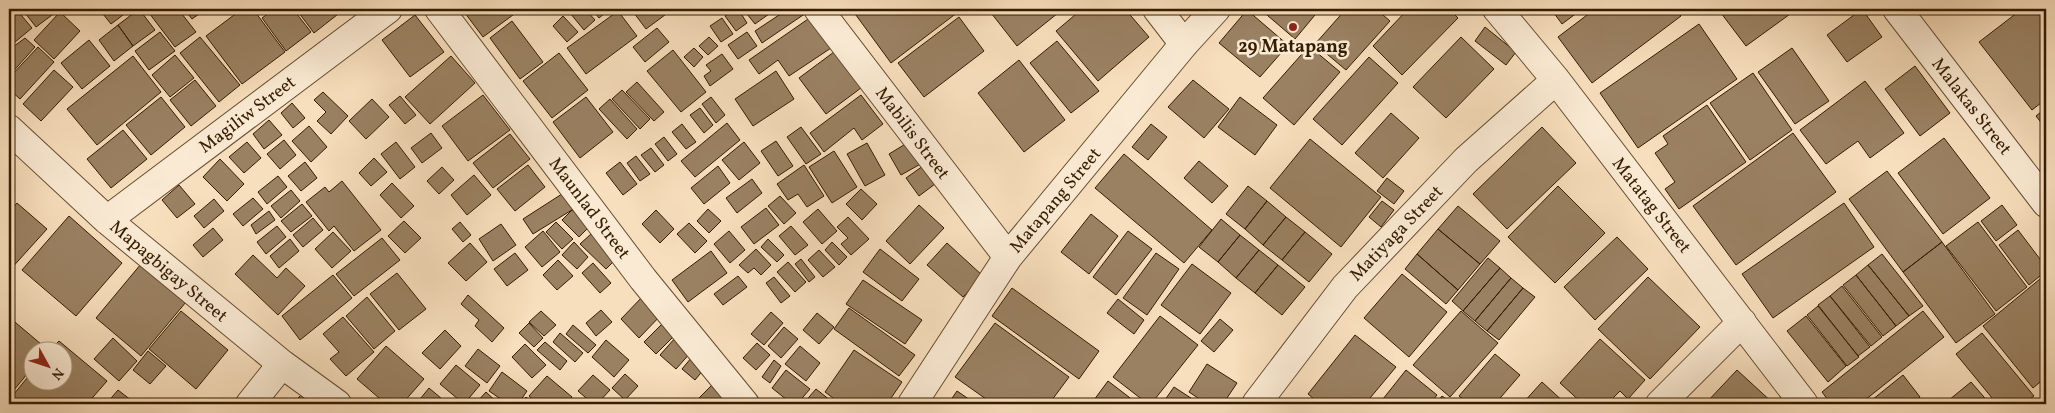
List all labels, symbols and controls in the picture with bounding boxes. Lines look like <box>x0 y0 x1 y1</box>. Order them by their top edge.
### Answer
marker: 29 Matapang <box>1287 21 1299 33</box>
place label: 29 Matapang <box>1238 35 1348 60</box>
street label: Malakas Street <box>1925 53 2017 161</box>
street label: Magiliw Street <box>194 71 301 160</box>
street label: Mabilis Street <box>869 82 955 185</box>
street label: Matapang Street <box>1005 143 1108 259</box>
street label: Maunlad Street <box>542 153 635 265</box>
street label: Matatag Street <box>1605 153 1696 259</box>
street label: Matiyaga Street <box>1345 180 1449 288</box>
street label: Mapagbigay Street <box>104 215 232 329</box>
north arrow <box>22 340 72 390</box>
text: N <box>46 363 67 383</box>

